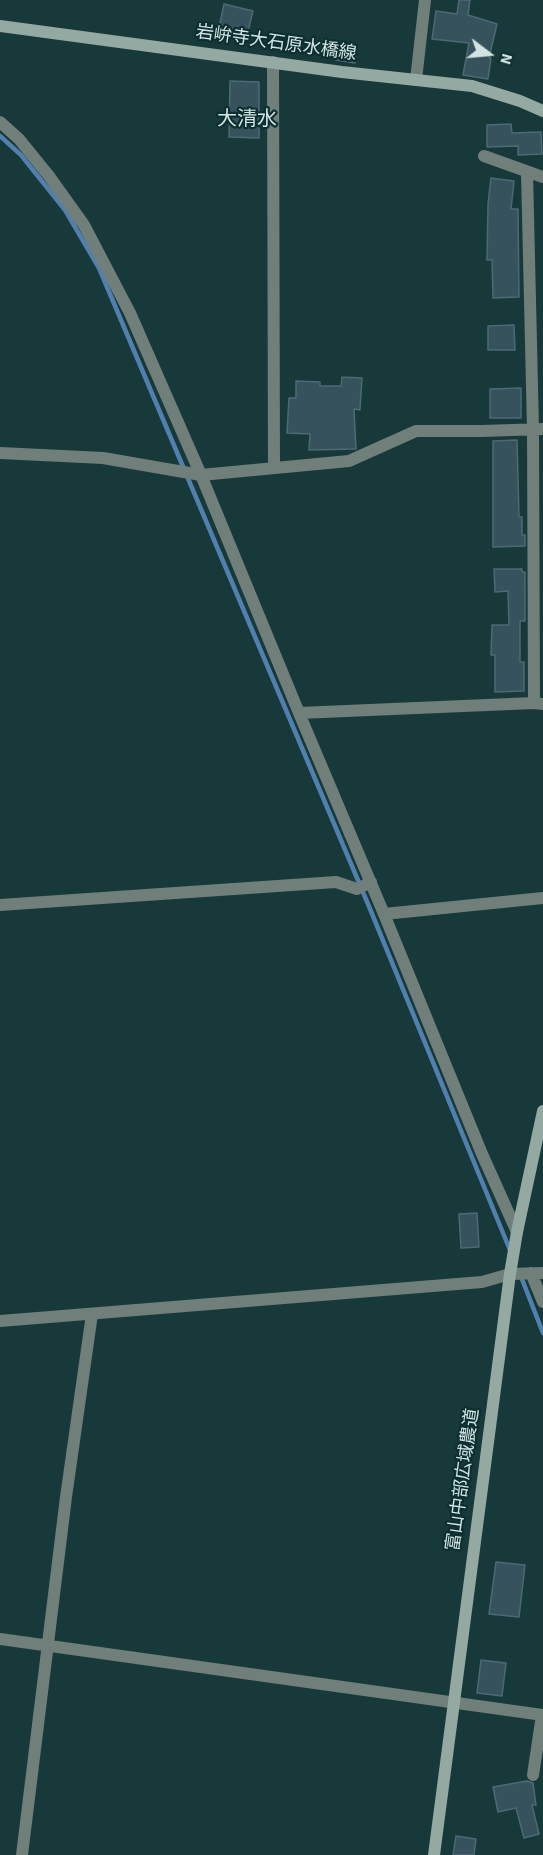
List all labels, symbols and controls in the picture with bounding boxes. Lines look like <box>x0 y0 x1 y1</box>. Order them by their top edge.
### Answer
street label: 岩峅寺大石原水橋線 <box>194 22 358 66</box>
north arrow <box>459 24 519 84</box>
text: N <box>494 51 518 67</box>
district label: 大清水 <box>217 109 277 133</box>
street label: 富山中部広域農道 <box>443 1407 485 1553</box>

